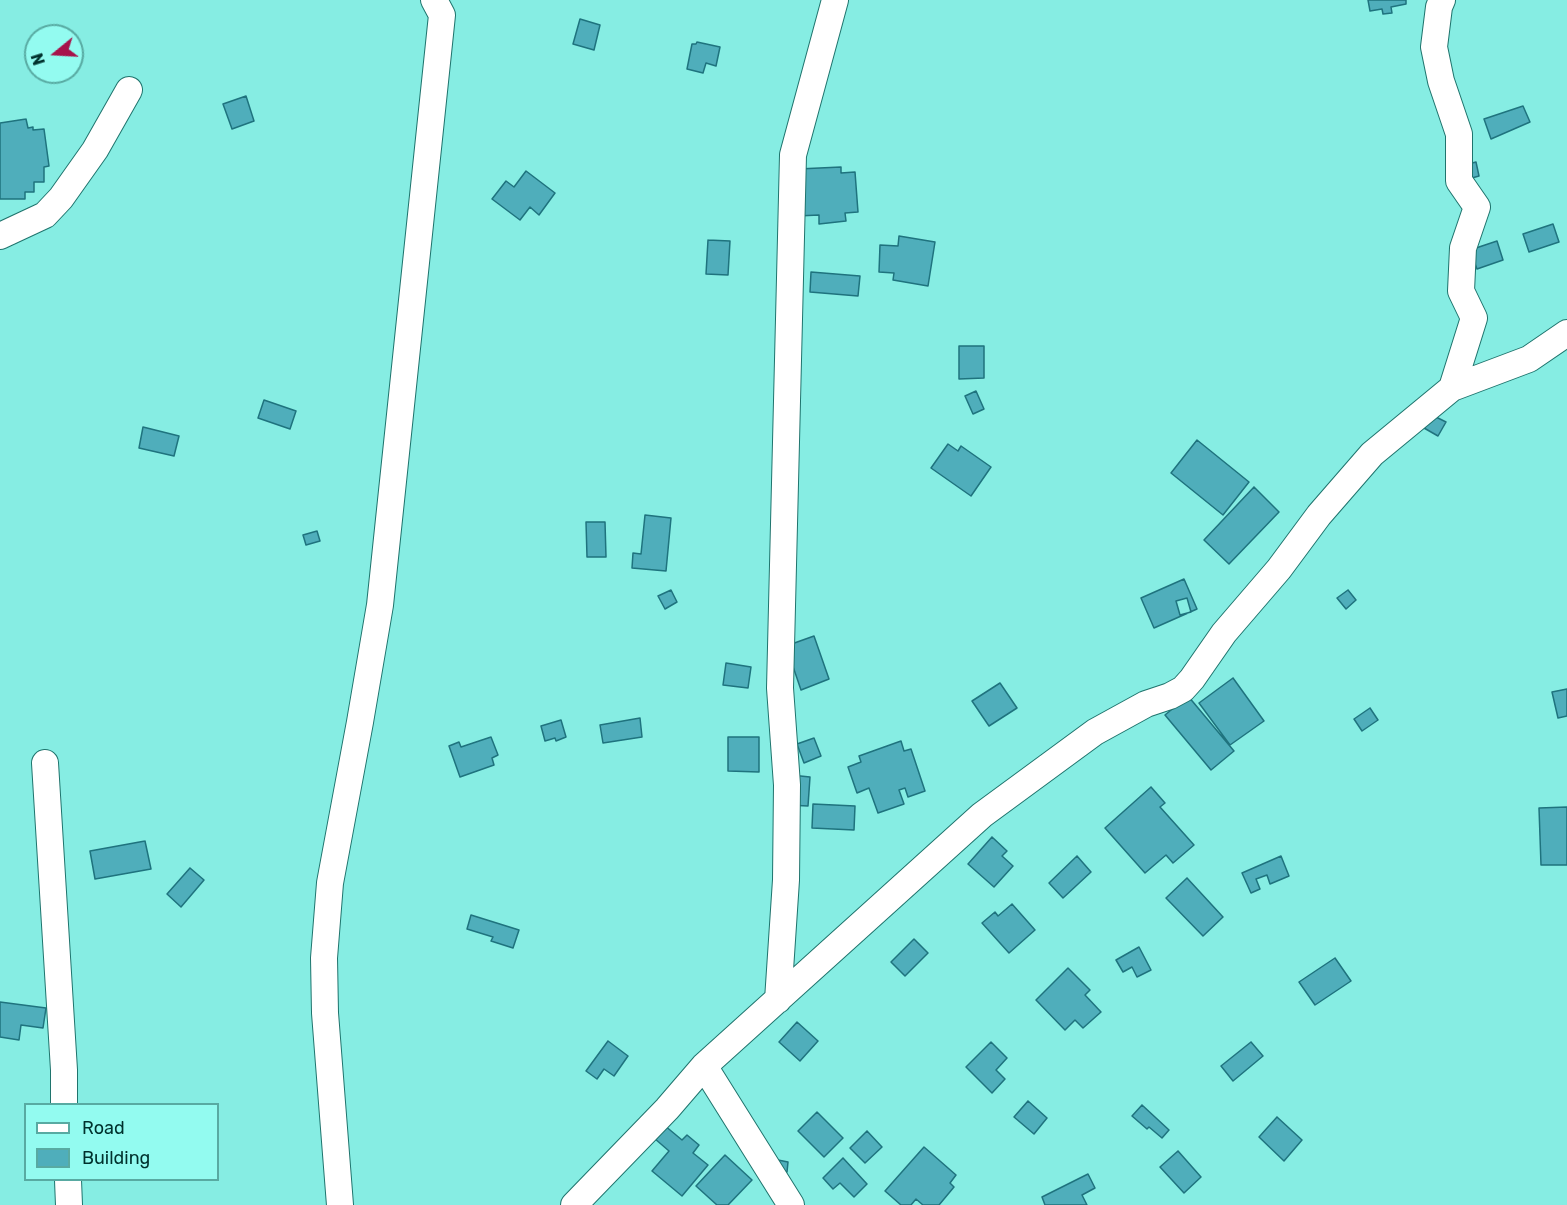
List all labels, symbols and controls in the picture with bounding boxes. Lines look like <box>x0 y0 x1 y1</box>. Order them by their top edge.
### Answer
north arrow <box>24 24 84 84</box>
text: N <box>27 51 49 68</box>
legend <box>24 1103 219 1181</box>
text: Road <box>82 1117 125 1139</box>
text: Building <box>82 1147 150 1169</box>

